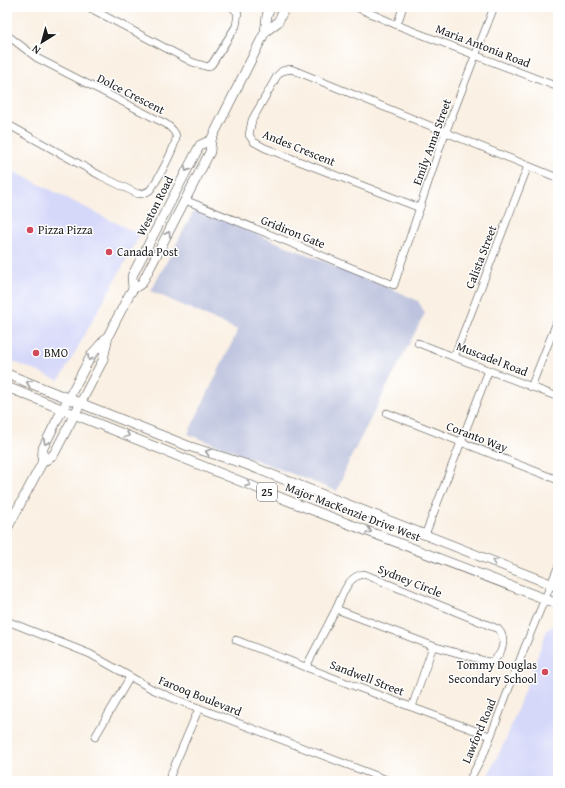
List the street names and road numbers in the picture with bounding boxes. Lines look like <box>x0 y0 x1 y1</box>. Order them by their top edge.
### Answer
street label: Maria Antonia Road <box>433 20 533 72</box>
street label: Dolce Crescent <box>94 69 169 118</box>
street label: Emily Anna Street <box>408 96 455 187</box>
street label: Andes Crescent <box>260 125 339 170</box>
street label: Weston Road <box>132 172 177 239</box>
street label: Gridiron Gate <box>258 211 328 252</box>
street label: Calista Street <box>461 222 501 291</box>
street label: Muscadel Road <box>454 337 531 380</box>
street label: Coranto Way <box>444 417 510 456</box>
street label: Major MacKenzie Drive West <box>283 478 424 545</box>
road number: 25 <box>257 483 277 501</box>
street label: Sydney Circle <box>375 560 445 601</box>
street label: Sandwell Street <box>328 656 407 700</box>
street label: Farooq Boulevard <box>156 671 245 720</box>
street label: Lawford Road <box>457 695 500 766</box>

